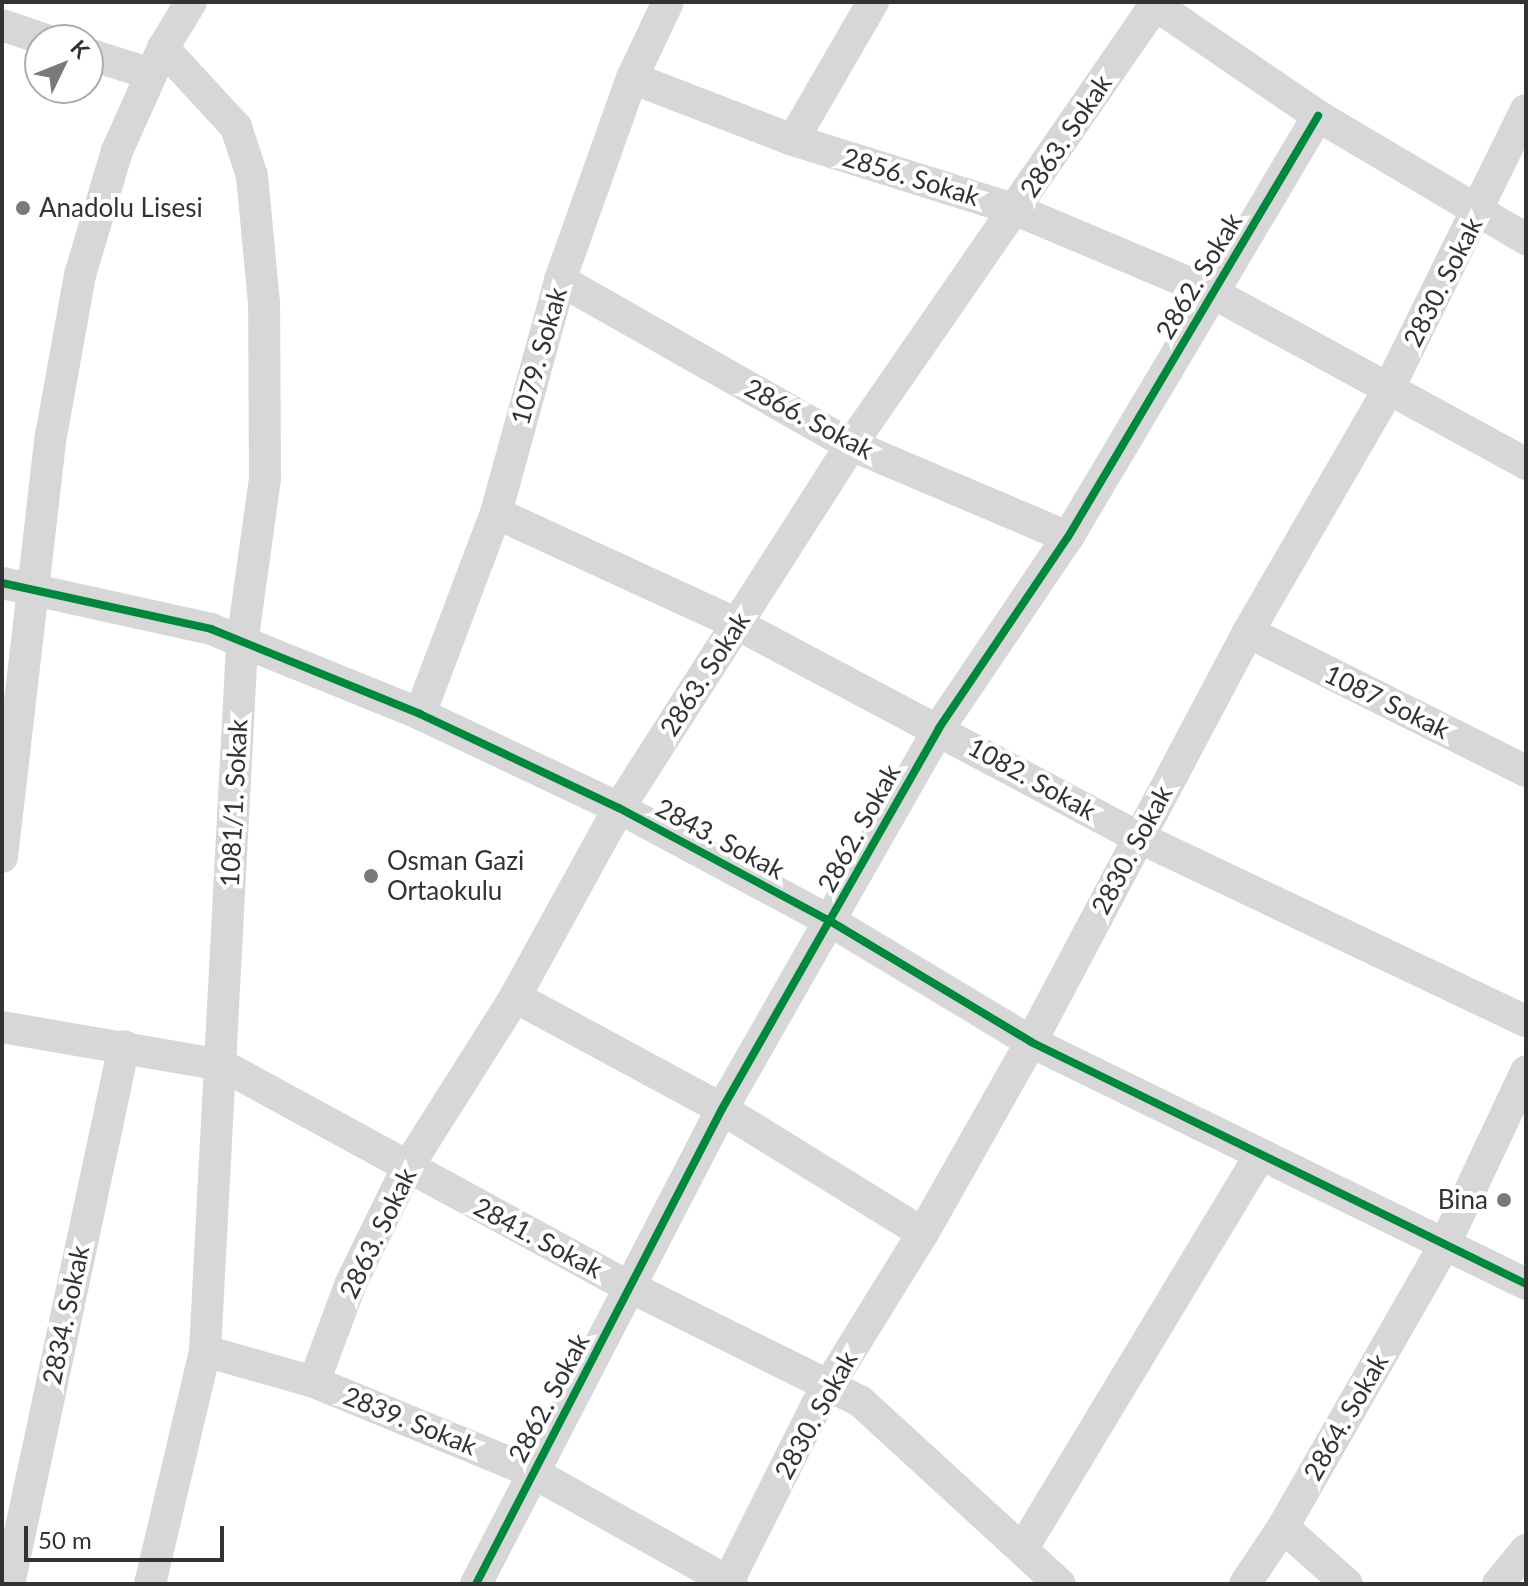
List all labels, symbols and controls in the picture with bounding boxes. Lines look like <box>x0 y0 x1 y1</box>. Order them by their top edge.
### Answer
north arrow <box>24 24 104 104</box>
text: K <box>65 34 95 63</box>
street label: 2863. Sokak <box>1014 69 1118 203</box>
street label: 2856. Sokak <box>839 141 983 213</box>
place label: Anadolu Lisesi <box>39 192 203 224</box>
marker: Anadolu Lisesi <box>14 199 32 217</box>
street label: 2862. Sokak <box>1149 207 1249 345</box>
street label: 2830. Sokak <box>1397 212 1489 352</box>
street label: 1079. Sokak <box>505 284 573 428</box>
street label: 2866. Sokak <box>739 372 879 466</box>
street label: 2863. Sokak <box>653 606 757 742</box>
street label: 1087 Sokak <box>1319 658 1455 746</box>
street label: 1081/1. Sokak <box>214 718 254 888</box>
street label: 1082. Sokak <box>963 731 1101 827</box>
street label: 2862. Sokak <box>811 759 907 897</box>
street label: 2830. Sokak <box>1085 780 1179 920</box>
street label: 2843. Sokak <box>650 792 790 886</box>
place label: Osman Gazi Ortaokulu <box>387 845 524 906</box>
marker: Osman Gazi Ortaokulu <box>362 867 380 885</box>
street label: 2863. Sokak <box>333 1163 423 1303</box>
place label: Bina <box>1438 1184 1488 1216</box>
street label: 2841. Sokak <box>468 1191 608 1285</box>
marker: Bina <box>1495 1191 1513 1209</box>
street label: 2834. Sokak <box>36 1243 96 1387</box>
street label: 2862. Sokak <box>502 1328 596 1468</box>
street label: 2830. Sokak <box>768 1346 864 1484</box>
street label: 2864. Sokak <box>1297 1348 1395 1486</box>
street label: 2839. Sokak <box>339 1380 481 1462</box>
scale bar <box>28 1510 228 1560</box>
text: 50 m <box>38 1525 92 1554</box>

